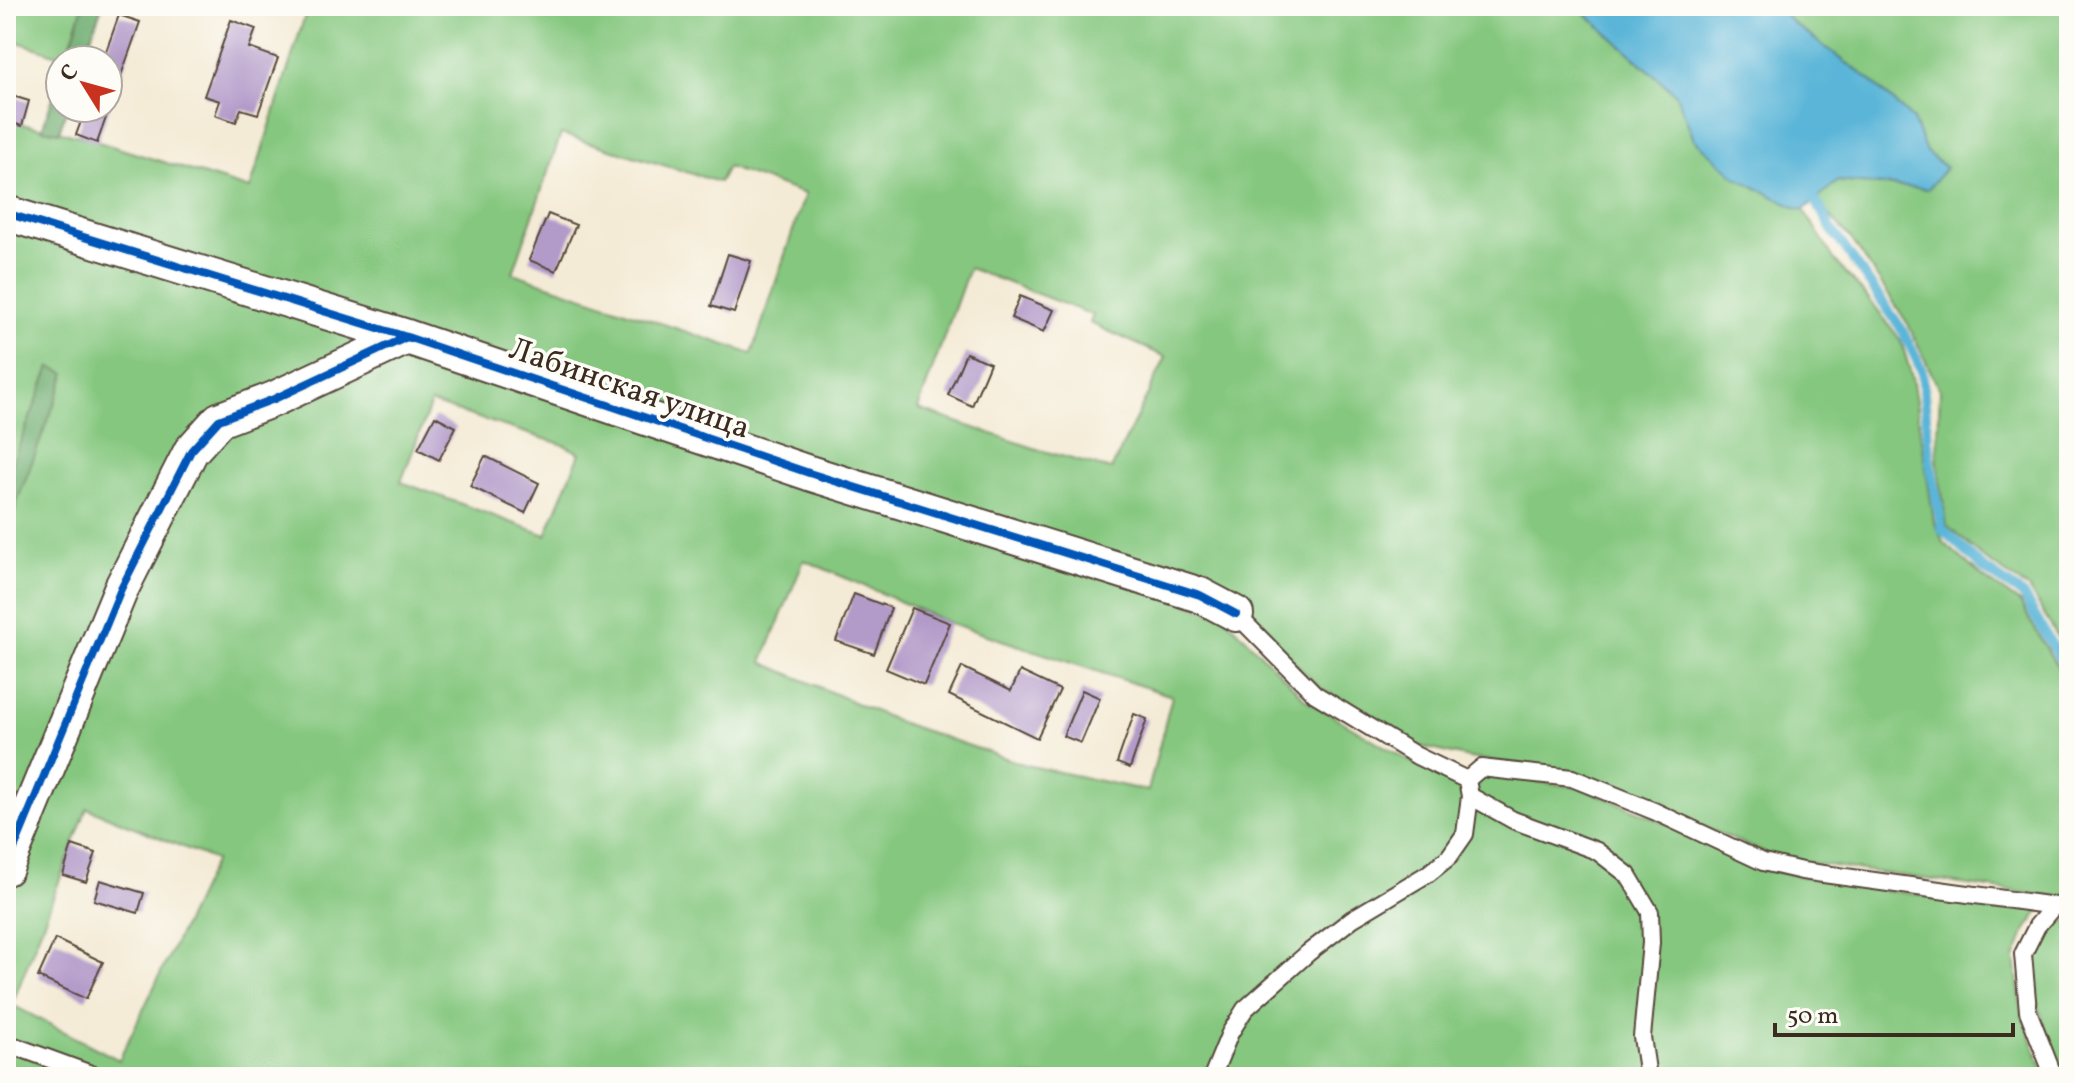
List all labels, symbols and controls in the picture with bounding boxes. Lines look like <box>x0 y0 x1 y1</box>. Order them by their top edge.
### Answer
north arrow <box>44 44 124 124</box>
text: С <box>53 58 87 88</box>
street label: Лабинская улица <box>503 328 755 452</box>
scale bar <box>1775 987 2013 1037</box>
text: 50 m <box>1787 1000 1839 1034</box>

